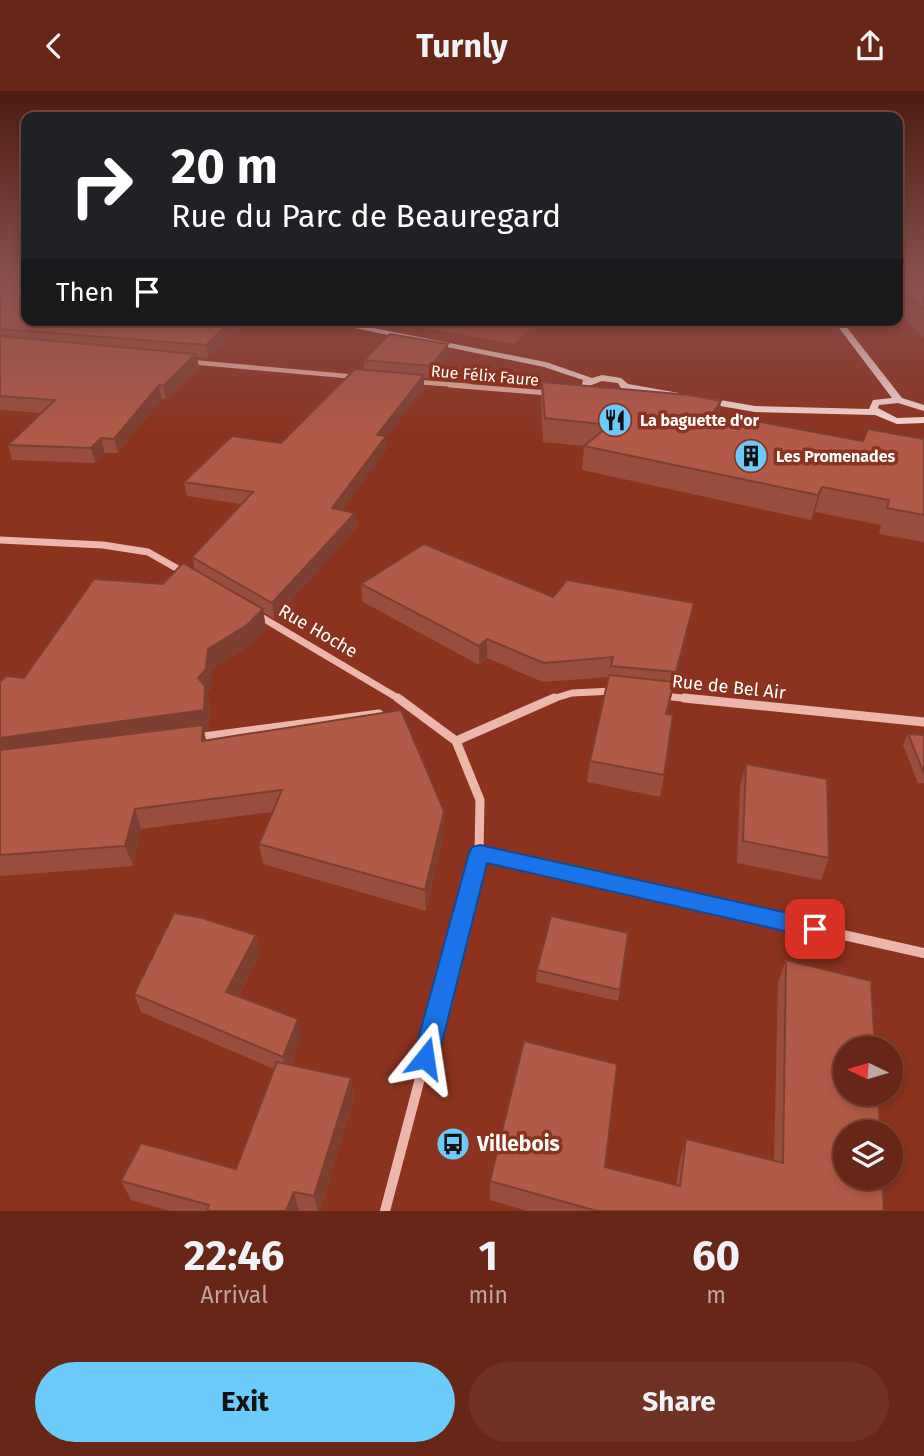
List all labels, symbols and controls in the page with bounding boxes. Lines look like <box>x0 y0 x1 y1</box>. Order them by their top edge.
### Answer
icon: back <box>35 27 73 65</box>
text: Turnly <box>416 27 508 65</box>
icon: share <box>851 27 889 65</box>
text: 20 m <box>171 137 278 196</box>
icon: right <box>56 140 147 231</box>
text: Rue du Parc de Beauregard <box>171 197 561 235</box>
icon: arrive <box>128 273 166 311</box>
text: Then <box>56 277 114 308</box>
street label: Rue Félix Faure <box>430 361 540 390</box>
restaurant icon: La baguette d'or <box>596 401 634 439</box>
place label: La baguette d'or <box>640 411 760 430</box>
building icon: Les Promenades <box>732 437 770 475</box>
place label: Les Promenades <box>776 447 896 466</box>
street label: Rue Hoche <box>275 600 361 662</box>
street label: Rue de Bel Air <box>671 670 787 704</box>
pin <box>785 899 845 959</box>
icon: arrive <box>796 910 834 948</box>
position arrow <box>388 1021 462 1095</box>
north arrow <box>833 1036 903 1106</box>
map controls <box>833 1036 903 1190</box>
button: layers <box>833 1120 903 1190</box>
bus stop icon: Villebois <box>434 1125 472 1163</box>
place label: Villebois <box>476 1131 560 1157</box>
text: 22:46 <box>184 1231 285 1281</box>
text: 1 <box>478 1231 498 1281</box>
text: 60 <box>692 1231 740 1281</box>
text: Arrival <box>200 1281 268 1309</box>
text: min <box>468 1281 508 1309</box>
text: m <box>706 1281 726 1309</box>
button: Exit <box>35 1362 455 1442</box>
button: Share <box>469 1362 889 1442</box>

